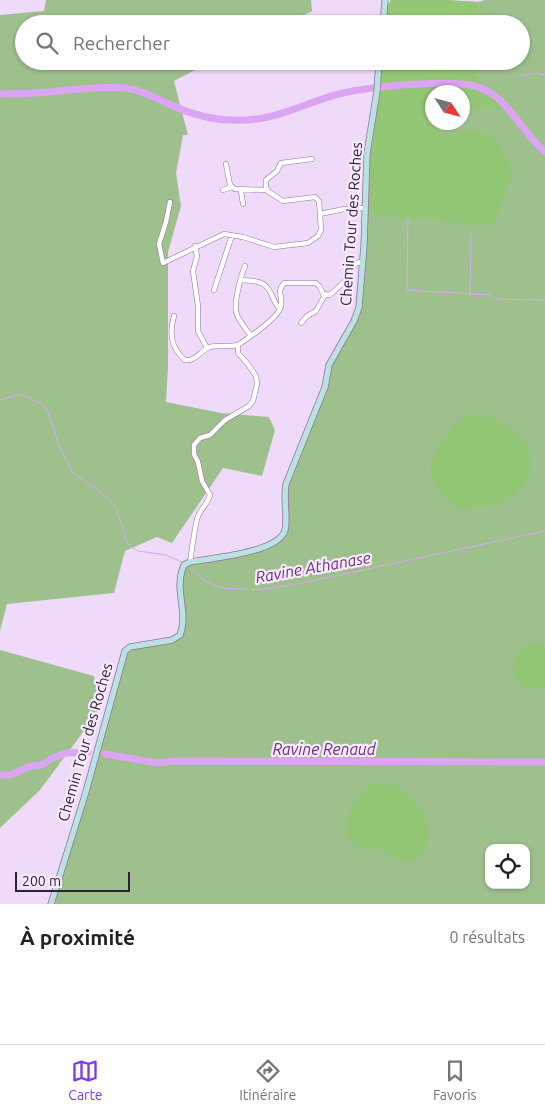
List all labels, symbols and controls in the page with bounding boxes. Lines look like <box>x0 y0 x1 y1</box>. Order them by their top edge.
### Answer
search box <box>15 15 530 70</box>
icon: search <box>33 29 61 57</box>
text: Rechercher <box>73 32 170 54</box>
north arrow <box>425 85 470 130</box>
street label: Chemin Tour des Roches <box>337 142 365 306</box>
water label: Ravine Athanase <box>254 548 372 586</box>
street label: Chemin Tour des Roches <box>54 661 116 823</box>
water label: Ravine Renaud <box>272 740 377 758</box>
map controls <box>485 844 530 889</box>
button: locate <box>485 844 530 889</box>
scale bar <box>15 869 130 892</box>
text: 200 m <box>22 873 61 889</box>
text: À proximité <box>20 925 135 949</box>
text: 0 résultats <box>449 928 525 946</box>
tab: Carte <box>68 1057 103 1103</box>
tab: Itinéraire <box>239 1057 296 1103</box>
tab: Favoris <box>433 1057 477 1103</box>

